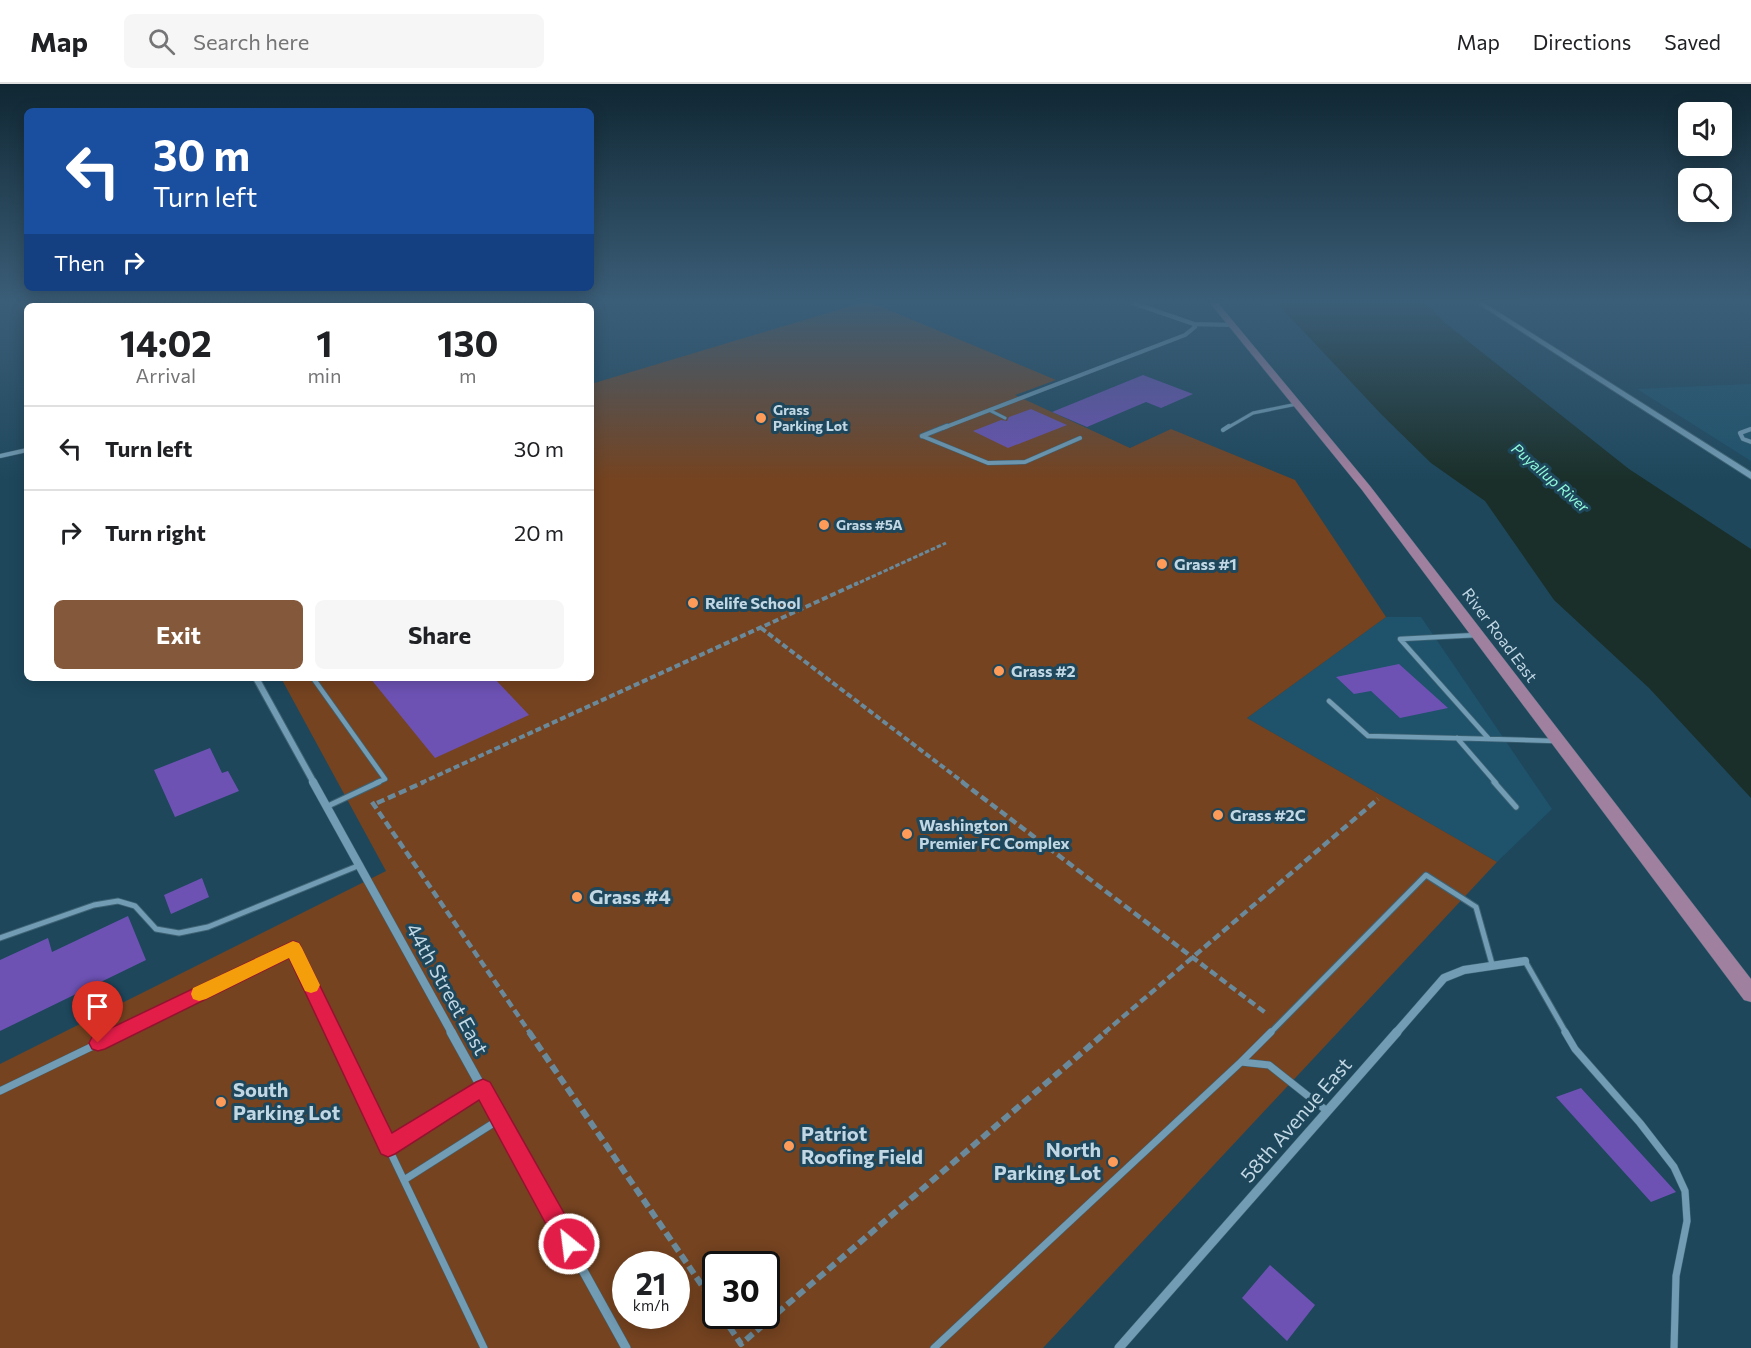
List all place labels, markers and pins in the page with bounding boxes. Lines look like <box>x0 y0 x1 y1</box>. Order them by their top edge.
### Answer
place label: Grass Parking Lot <box>773 401 848 434</box>
marker: Grass Parking Lot <box>754 411 768 425</box>
place label: Grass #5A <box>836 516 903 533</box>
marker: Grass #5A <box>817 518 831 532</box>
place label: Grass #1 <box>1174 554 1237 573</box>
marker: Grass #1 <box>1155 557 1169 571</box>
place label: Relife School <box>705 593 801 612</box>
marker: Relife School <box>686 596 700 610</box>
place label: Grass #2 <box>1011 661 1076 680</box>
marker: Grass #2 <box>992 664 1006 678</box>
place label: Grass #2C <box>1230 805 1306 824</box>
marker: Grass #2C <box>1211 808 1225 822</box>
place label: Washington Premier FC Complex <box>919 815 1070 852</box>
marker: Washington Premier FC Complex <box>900 827 914 841</box>
place label: Grass #4 <box>589 884 671 908</box>
marker: Grass #4 <box>570 890 584 904</box>
pin <box>72 981 123 1043</box>
place label: South Parking Lot <box>233 1077 340 1124</box>
marker: South Parking Lot <box>214 1095 228 1109</box>
place label: Patriot Roofing Field <box>801 1121 923 1168</box>
place label: North Parking Lot <box>994 1137 1101 1184</box>
marker: Patriot Roofing Field <box>782 1139 796 1153</box>
marker: North Parking Lot <box>1106 1155 1120 1169</box>

